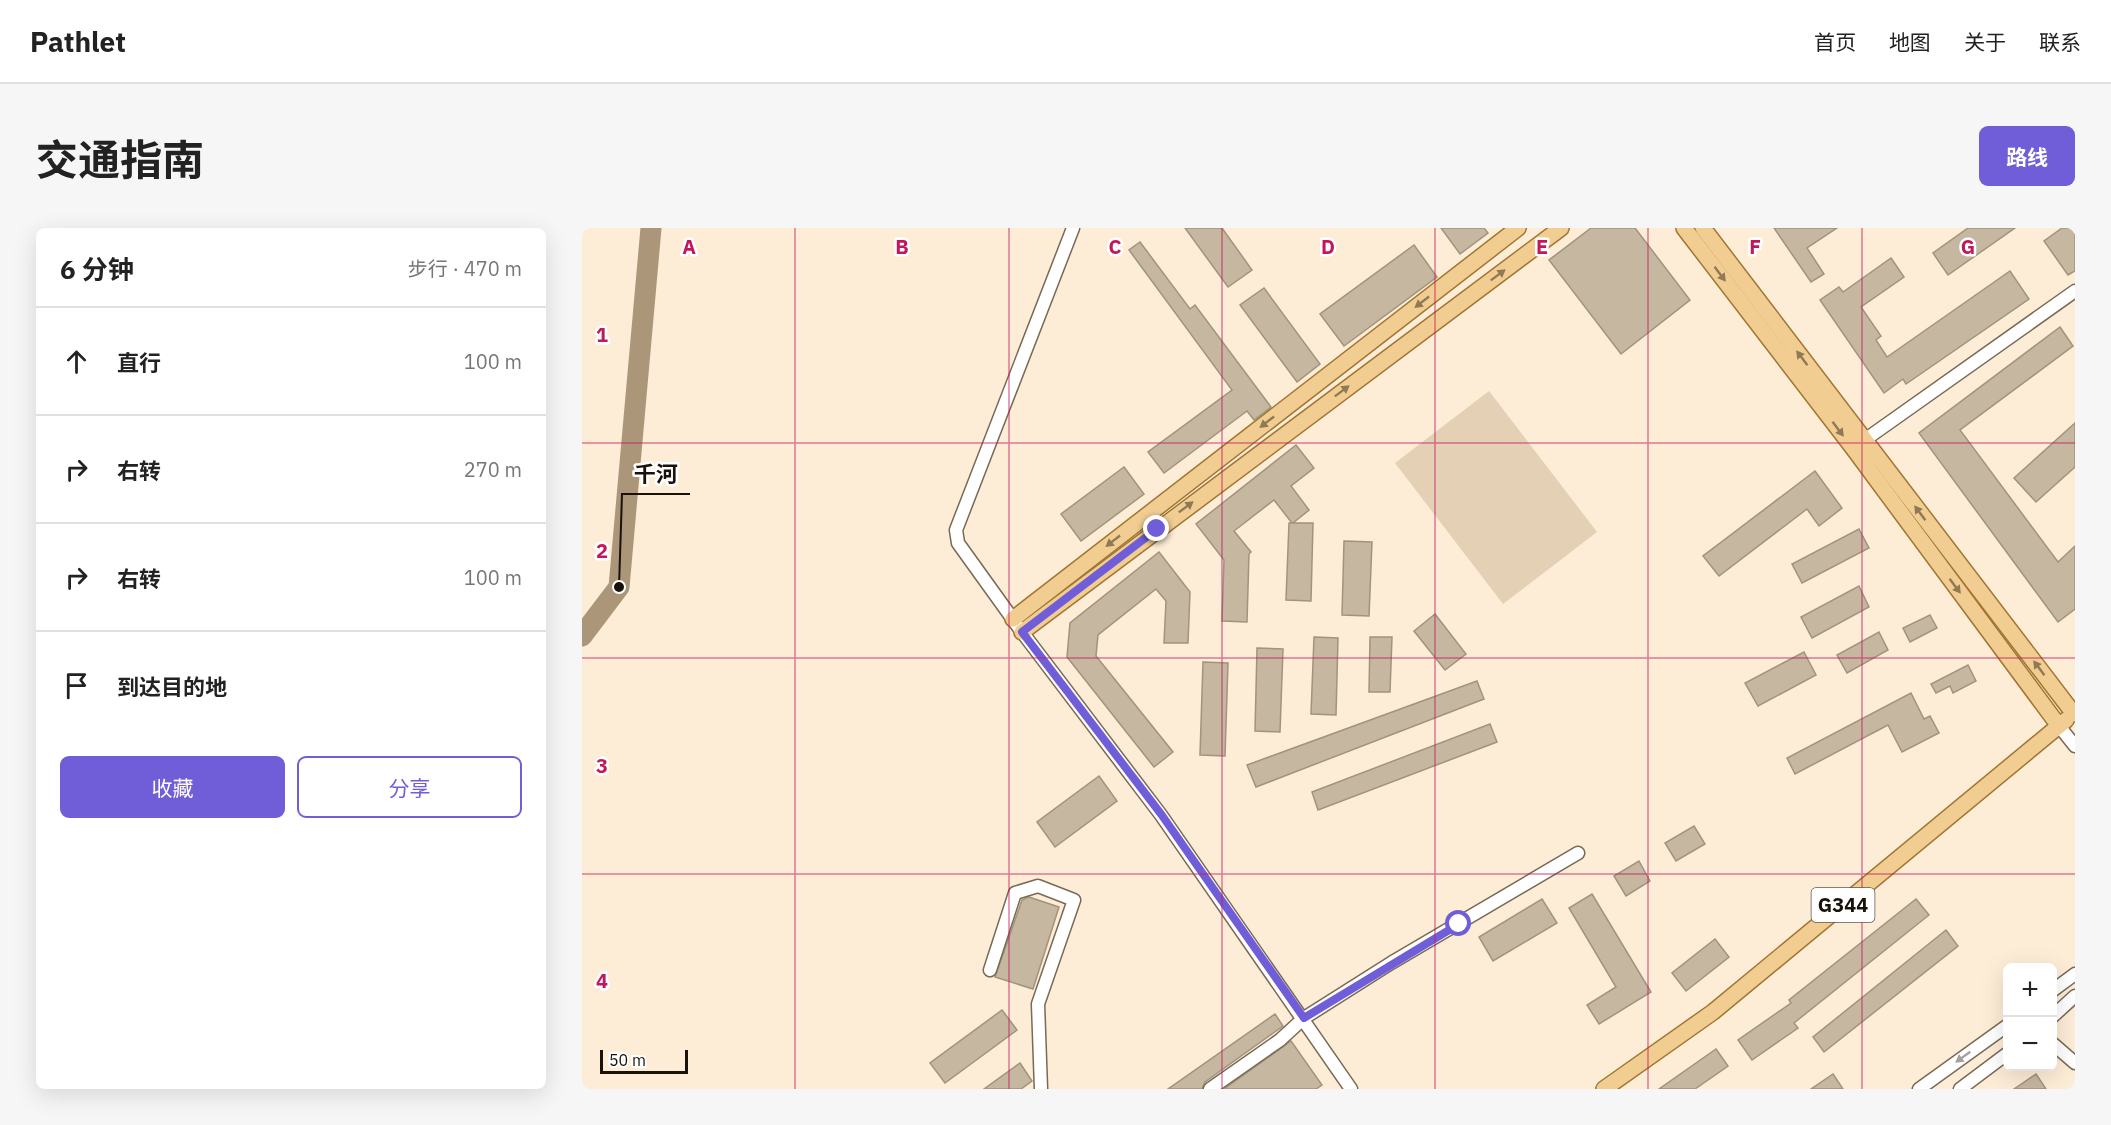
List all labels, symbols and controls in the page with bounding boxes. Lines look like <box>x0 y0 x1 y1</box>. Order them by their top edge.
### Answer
text: Pathlet <box>30 23 126 60</box>
text: 首页 <box>1814 28 1856 56</box>
text: 地图 <box>1889 28 1931 56</box>
text: 关于 <box>1964 28 2006 56</box>
text: 联系 <box>2039 28 2081 56</box>
button: 路线 <box>1979 126 2075 186</box>
text: 交通指南 <box>36 132 204 187</box>
text: A <box>682 233 696 260</box>
text: B <box>895 233 909 260</box>
text: C <box>1108 233 1122 260</box>
text: D <box>1321 233 1335 260</box>
text: E <box>1536 233 1548 260</box>
text: F <box>1749 233 1761 260</box>
text: G <box>1961 233 1975 260</box>
text: 6 分钟 <box>60 252 134 286</box>
text: 步行 · 470 m <box>408 255 522 282</box>
one-way arrow <box>1713 267 1725 282</box>
one-way arrow <box>1491 269 1506 281</box>
one-way arrow <box>1414 296 1429 308</box>
text: 1 <box>596 321 608 348</box>
icon: ahead <box>60 345 93 378</box>
text: 直行 <box>117 348 161 377</box>
text: 100 m <box>464 348 522 375</box>
one-way arrow <box>1796 350 1808 366</box>
one-way arrow <box>1334 385 1350 397</box>
one-way arrow <box>1260 415 1275 427</box>
one-way arrow <box>1832 421 1845 437</box>
icon: right <box>60 453 93 486</box>
callout: 千河 <box>622 454 690 494</box>
text: 右转 <box>117 456 161 485</box>
text: 270 m <box>464 456 522 483</box>
text: 千河 <box>634 459 678 488</box>
one-way arrow <box>1178 502 1193 514</box>
one-way arrow <box>1915 505 1927 520</box>
route end <box>1143 515 1169 541</box>
one-way arrow <box>1106 535 1121 547</box>
text: 2 <box>596 537 608 564</box>
icon: right <box>60 561 93 594</box>
text: 右转 <box>117 564 161 593</box>
text: 100 m <box>464 564 522 591</box>
one-way arrow <box>1948 578 1960 593</box>
one-way arrow <box>2033 660 2045 675</box>
icon: arrive <box>60 669 93 702</box>
text: 到达目的地 <box>117 672 227 701</box>
text: 3 <box>596 752 608 779</box>
button: 收藏 <box>60 756 285 818</box>
button: 分享 <box>297 756 522 818</box>
road number: G344 <box>1812 888 1874 922</box>
route start <box>1445 910 1471 936</box>
map controls <box>2003 963 2057 1071</box>
button: + <box>2003 963 2057 1017</box>
text: 4 <box>596 967 608 994</box>
button: − <box>2003 1017 2057 1071</box>
scale bar <box>600 1047 688 1074</box>
text: 50 m <box>609 1050 646 1070</box>
one-way arrow <box>1956 1051 1972 1063</box>

